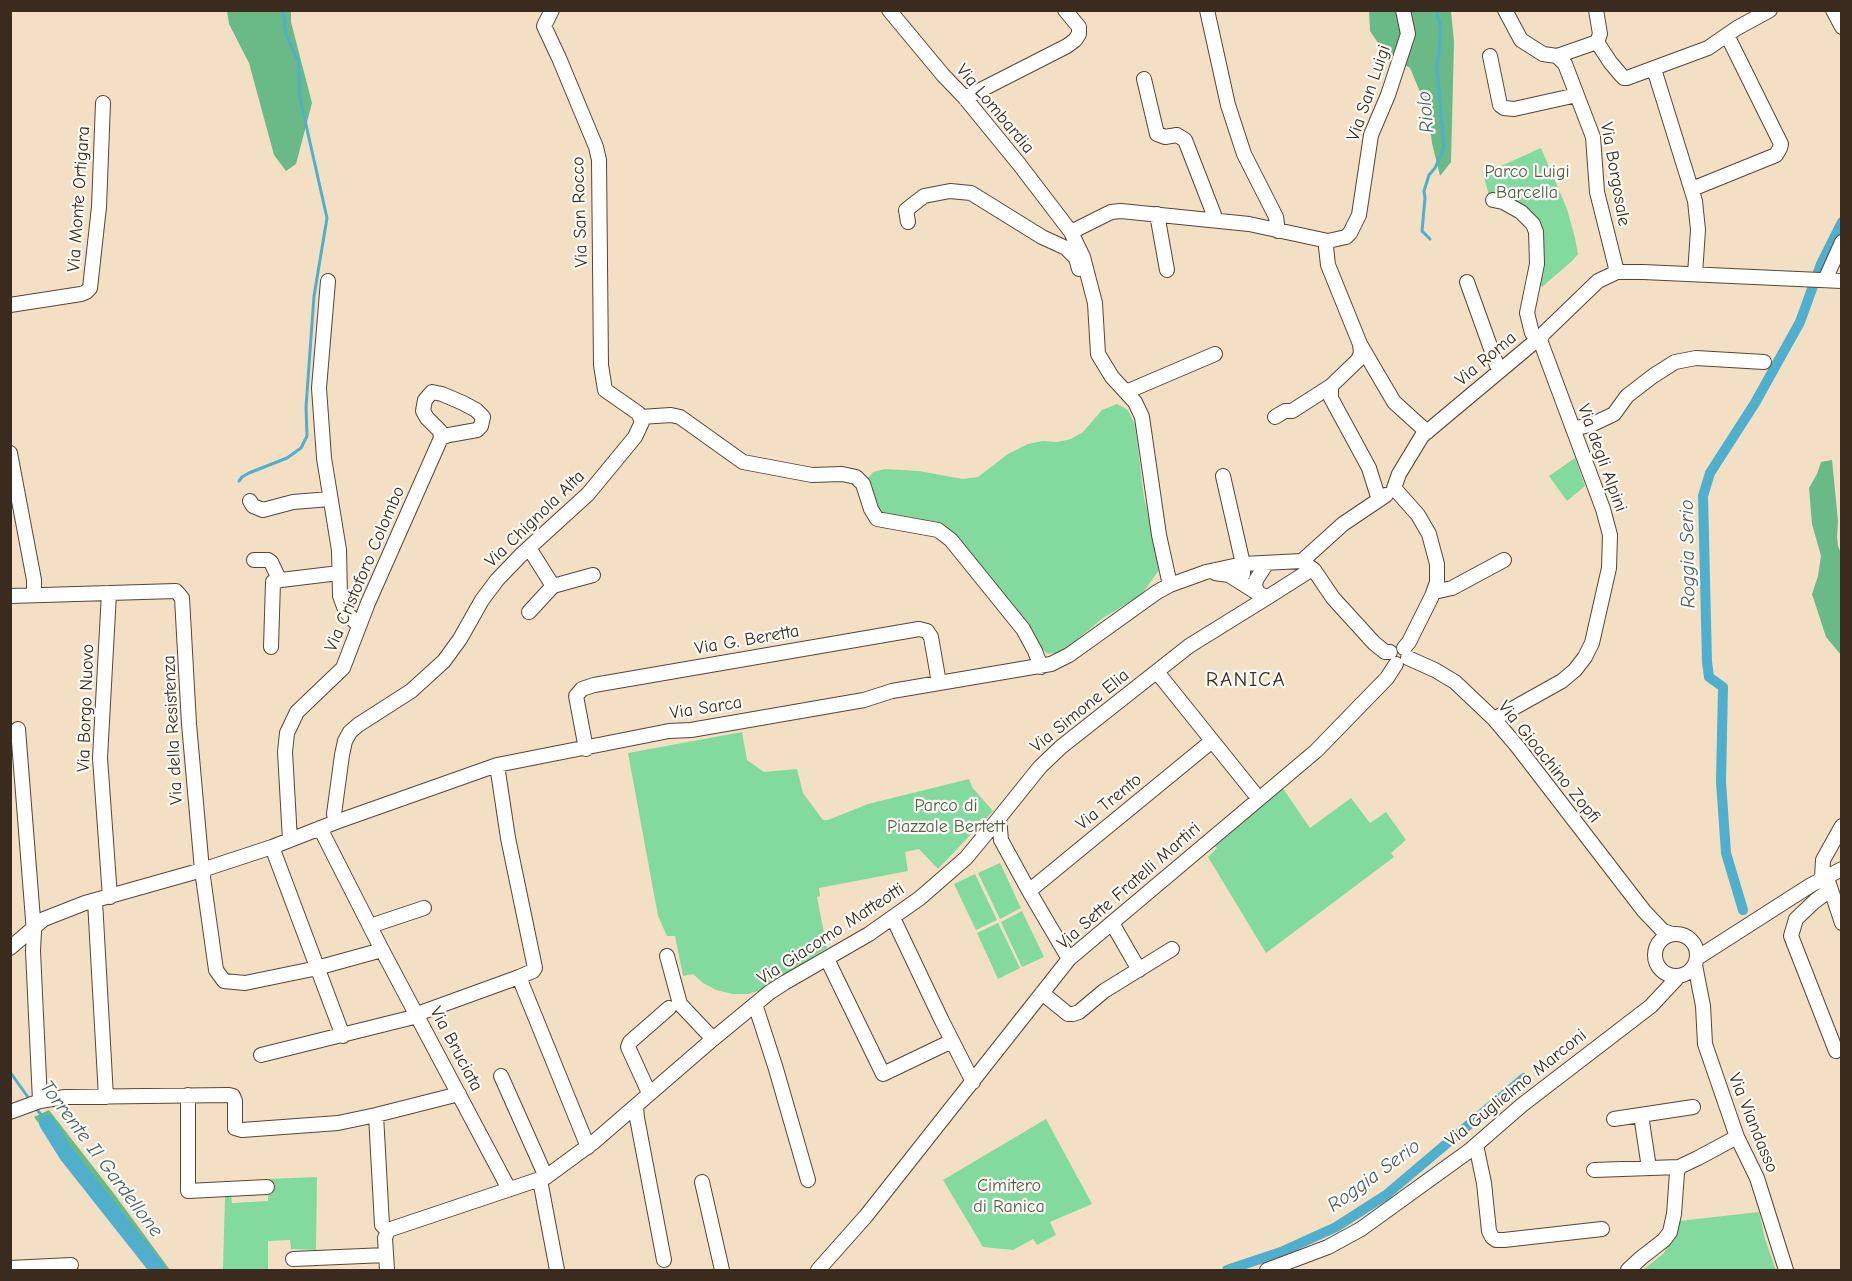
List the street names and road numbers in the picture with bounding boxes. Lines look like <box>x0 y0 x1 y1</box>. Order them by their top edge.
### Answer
street label: Via San Luigi <box>1343 42 1395 144</box>
street label: Via Lombardia <box>951 60 1039 158</box>
street label: Via Borgosale <box>1595 120 1635 228</box>
street label: Via Monte Ortigara <box>63 125 95 273</box>
street label: Via San Rocco <box>567 156 593 268</box>
street label: Via Roma <box>1451 327 1521 391</box>
street label: Via degli Alpini <box>1572 401 1632 515</box>
street label: Via Chignola Alta <box>481 466 589 572</box>
street label: Via Cristoforo Colombo <box>320 483 410 655</box>
street label: Via G. Beretta <box>693 620 801 660</box>
street label: Via Borgo Nuovo <box>73 643 99 773</box>
street label: Via della Resistenza <box>158 655 188 805</box>
street label: Via Simone Elia <box>1026 665 1134 757</box>
street label: Via Sarca <box>668 692 744 724</box>
street label: Via Gioachino Zopfi <box>1493 696 1605 828</box>
street label: Via Trento <box>1072 769 1146 835</box>
street label: Via Sette Fratelli Martiri <box>1053 818 1205 954</box>
street label: Via Giacomo Matteotti <box>753 878 909 990</box>
street label: Via Bruciata <box>425 1003 487 1095</box>
street label: Via Guglielmo Marconi <box>1441 1024 1591 1152</box>
street label: Via Viandasso <box>1723 1070 1783 1176</box>

